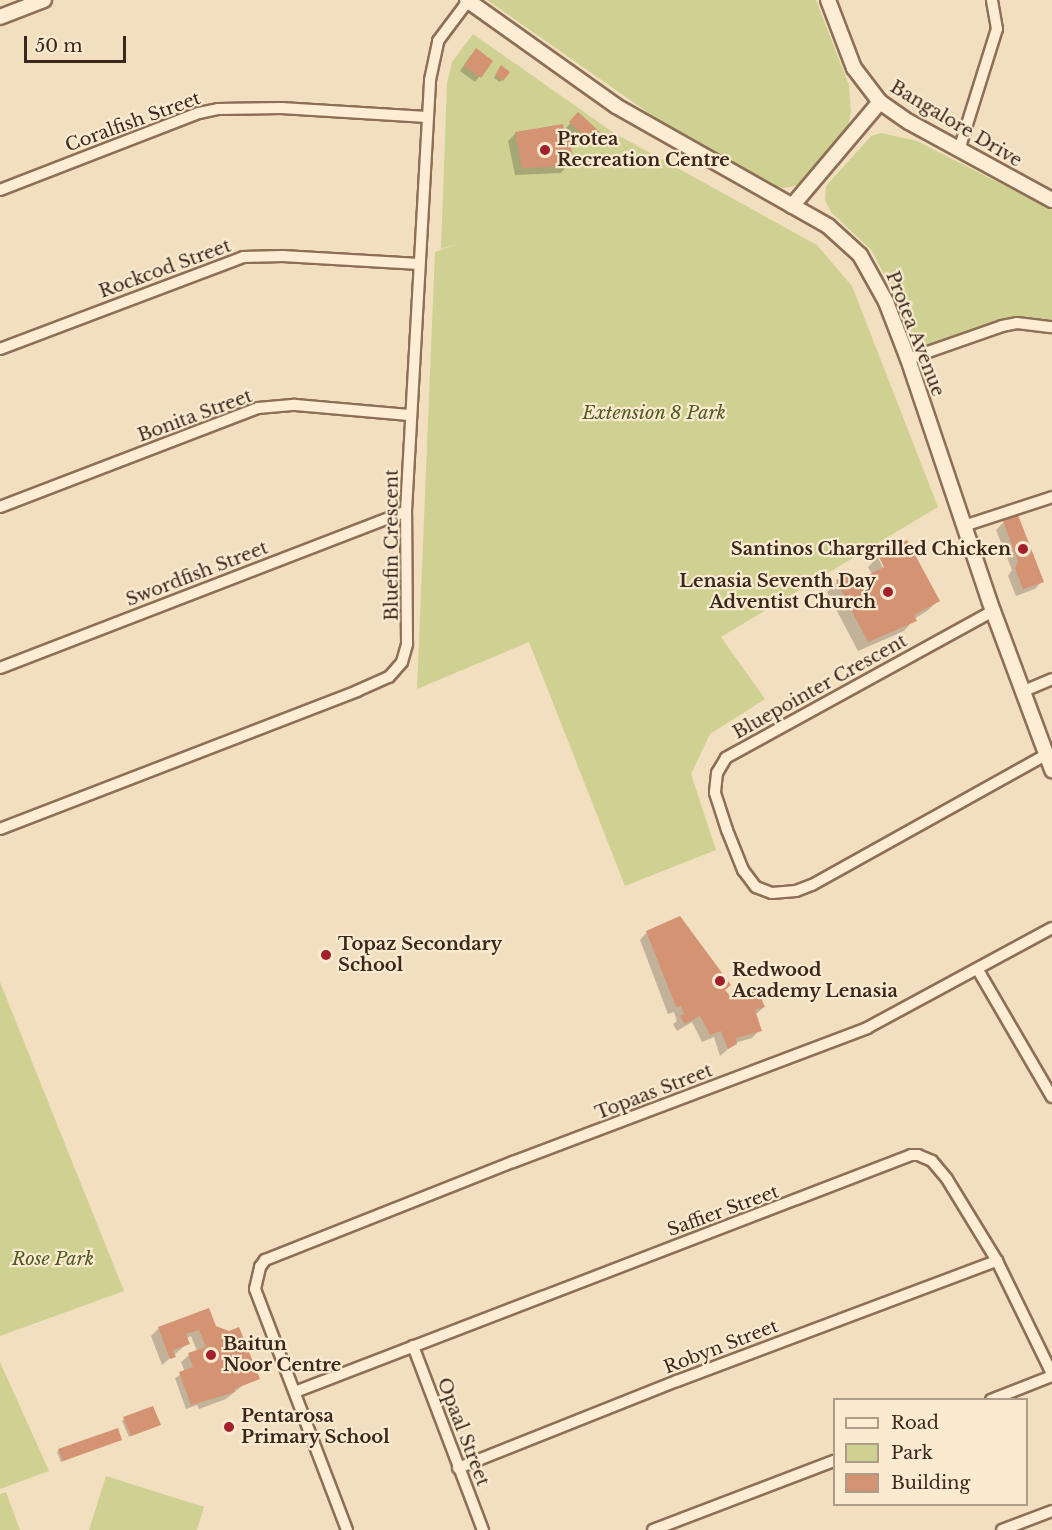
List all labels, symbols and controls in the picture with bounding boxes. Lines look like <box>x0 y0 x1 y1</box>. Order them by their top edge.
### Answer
scale bar <box>27 24 129 62</box>
text: 50 m <box>35 35 83 57</box>
street label: Bangalore Drive <box>886 76 1026 172</box>
street label: Coralfish Street <box>62 88 204 156</box>
place label: Protea Recreation Centre <box>557 129 730 172</box>
marker: Protea Recreation Centre <box>538 143 552 157</box>
street label: Rockcod Street <box>96 235 234 303</box>
street label: Protea Avenue <box>881 268 949 400</box>
street label: Bonita Street <box>135 385 255 447</box>
park label: Extension 8 Park <box>582 402 726 424</box>
street label: Bluefin Crescent <box>381 469 403 621</box>
street label: Swordfish Street <box>123 537 271 611</box>
place label: Santinos Chargrilled Chicken <box>731 538 1011 560</box>
marker: Santinos Chargrilled Chicken <box>1016 542 1030 556</box>
place label: Lenasia Seventh Day Adventist Church <box>679 571 876 614</box>
marker: Lenasia Seventh Day Adventist Church <box>881 585 895 599</box>
street label: Bluepointer Crescent <box>729 630 911 744</box>
place label: Topaz Secondary School <box>338 934 502 976</box>
marker: Topaz Secondary School <box>319 948 333 962</box>
place label: Redwood Academy Lenasia <box>732 960 898 1002</box>
marker: Redwood Academy Lenasia <box>713 974 727 988</box>
street label: Topaas Street <box>592 1060 716 1124</box>
street label: Saffier Street <box>664 1181 782 1241</box>
park label: Rose Park <box>12 1248 94 1270</box>
street label: Robyn Street <box>661 1315 781 1379</box>
place label: Baitun Noor Centre <box>223 1334 342 1376</box>
marker: Baitun Noor Centre <box>204 1348 218 1362</box>
street label: Opaal Street <box>432 1375 494 1489</box>
legend <box>833 1398 1028 1506</box>
place label: Pentarosa Primary School <box>241 1406 390 1448</box>
text: Road <box>891 1412 939 1434</box>
marker: Pentarosa Primary School <box>222 1420 236 1434</box>
text: Park <box>891 1442 933 1464</box>
text: Building <box>891 1472 970 1494</box>

